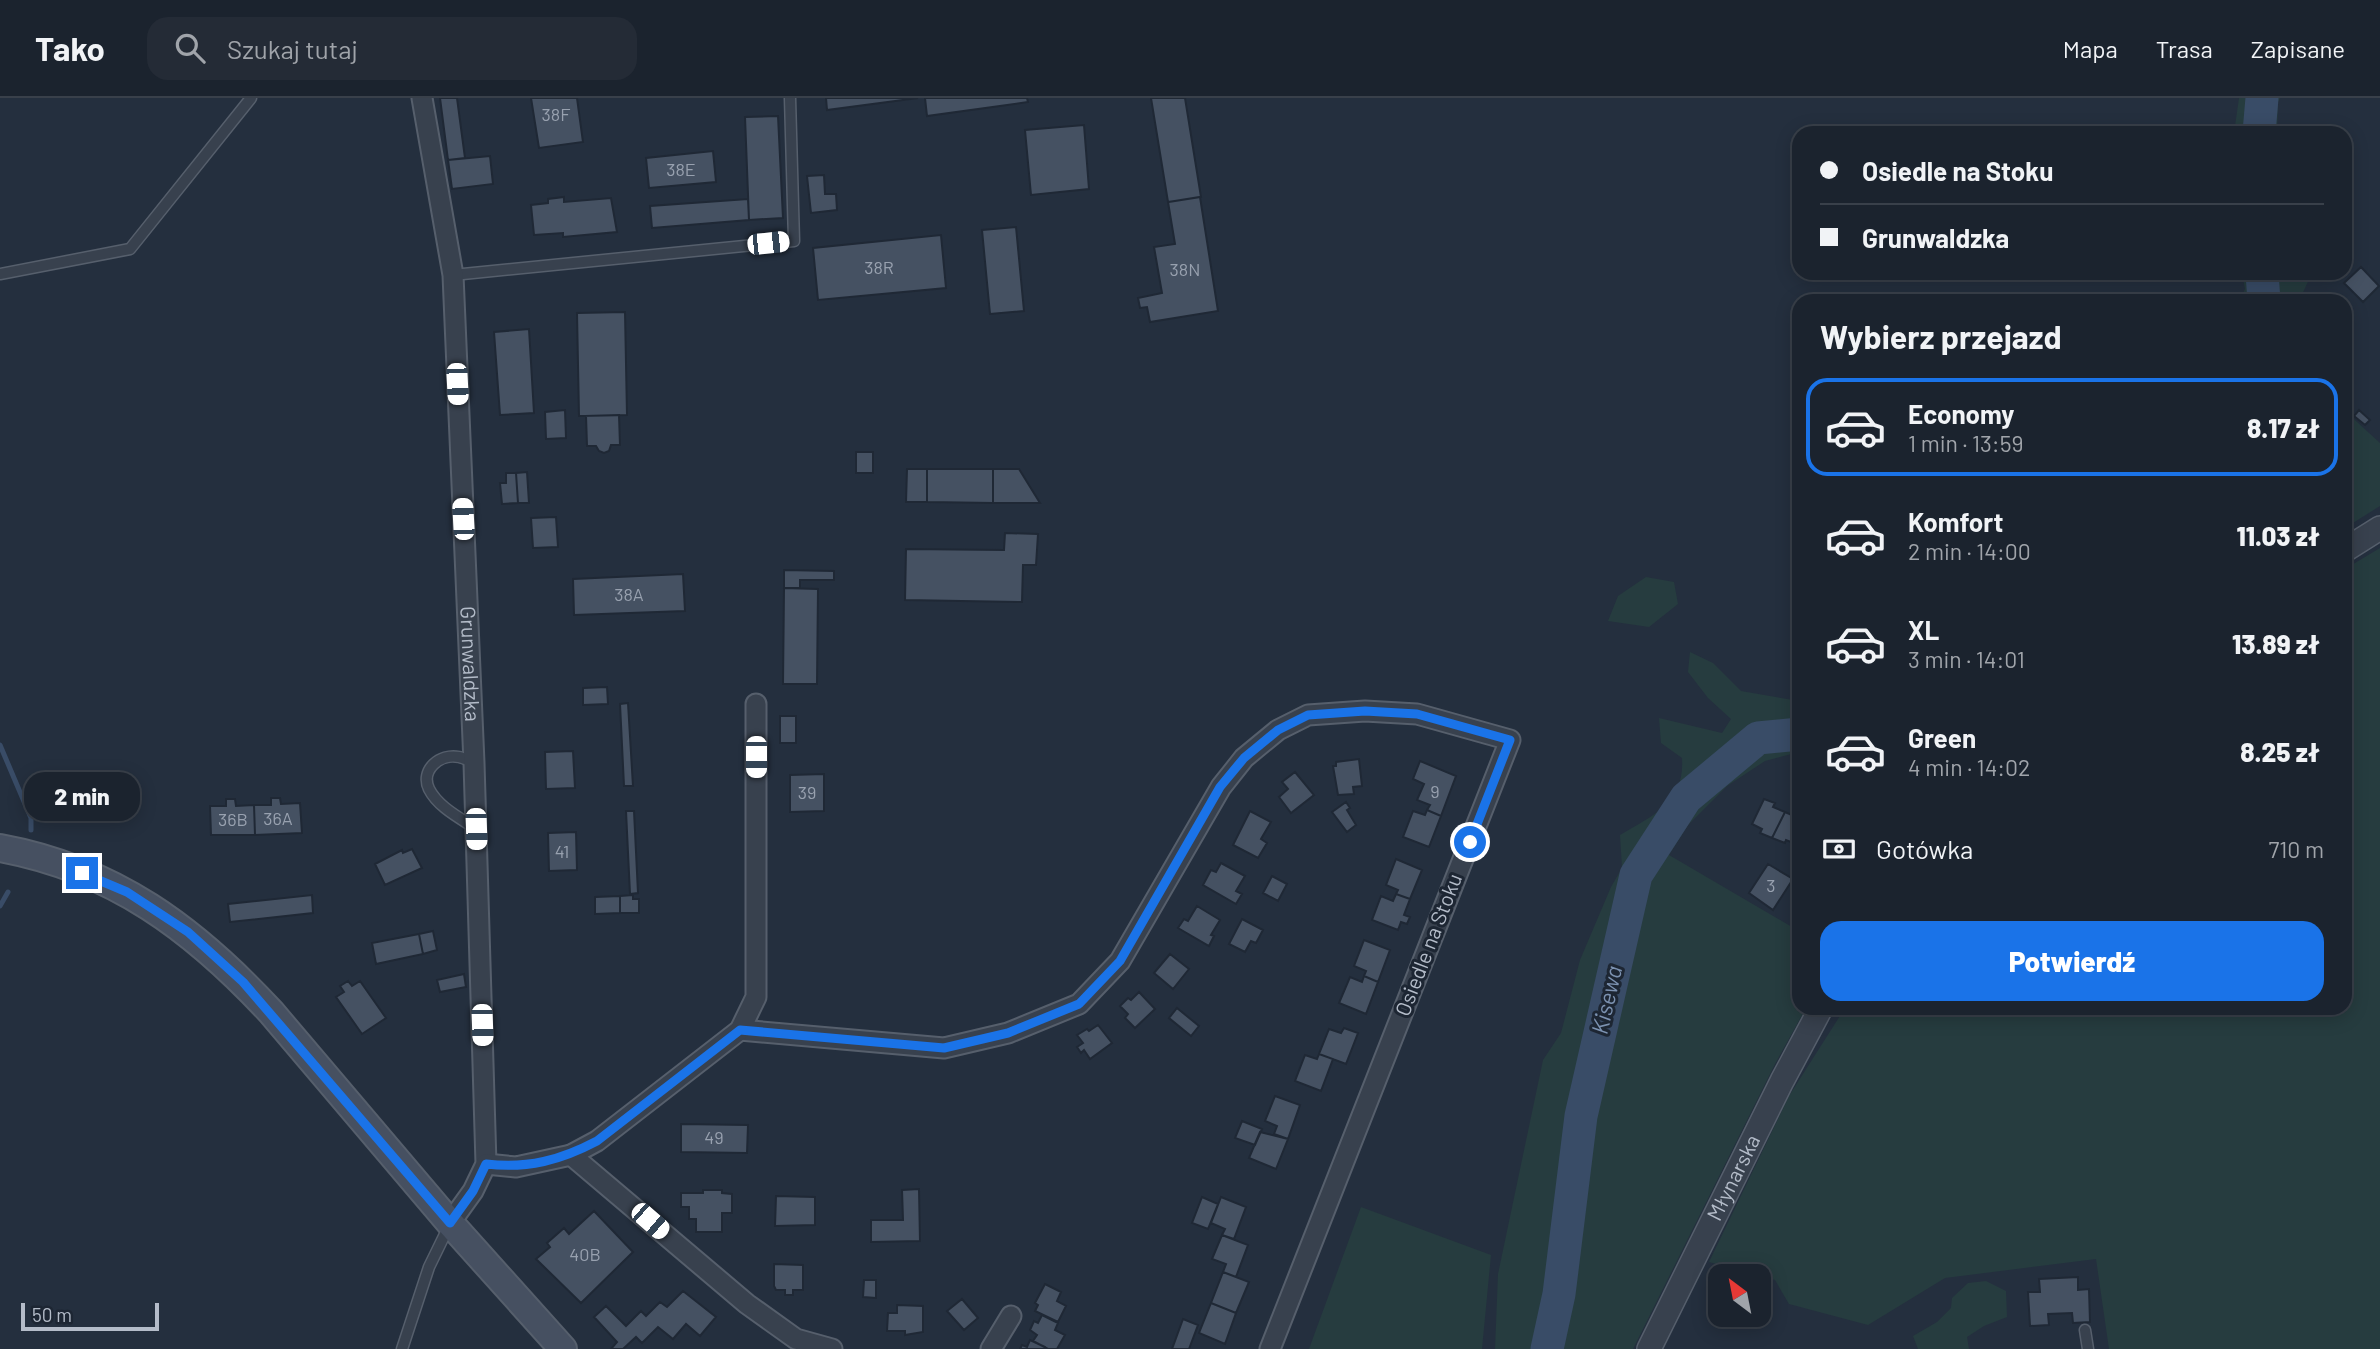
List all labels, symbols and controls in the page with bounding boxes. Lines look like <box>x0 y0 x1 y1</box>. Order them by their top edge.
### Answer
search box <box>147 17 637 80</box>
text: Tako <box>35 28 105 68</box>
icon: search <box>171 29 209 67</box>
text: Szukaj tutaj <box>227 33 358 64</box>
text: Mapa <box>2063 34 2118 63</box>
text: Trasa <box>2156 34 2213 63</box>
text: Zapisane <box>2251 34 2345 63</box>
house number: 38F <box>542 103 570 125</box>
text: Osiedle na Stoku <box>1862 155 2053 186</box>
house number: 38E <box>666 158 696 180</box>
text: Grunwaldzka <box>1862 222 2009 253</box>
car <box>747 230 790 256</box>
house number: 38R <box>864 256 894 278</box>
house number: 38N <box>1170 258 1200 280</box>
text: Wybierz przejazd <box>1820 317 2062 355</box>
car <box>446 362 469 406</box>
icon: car <box>1824 396 1887 459</box>
text: Economy <box>1908 398 2014 429</box>
text: 8.17 zł <box>2247 412 2320 443</box>
text: 1 min · 13:59 <box>1908 429 2023 457</box>
car <box>452 497 475 541</box>
icon: car <box>1824 504 1887 567</box>
text: Komfort <box>1908 506 2003 537</box>
text: 11.03 zł <box>2236 520 2320 551</box>
text: 2 min · 14:00 <box>1908 537 2031 565</box>
house number: 38A <box>614 583 644 605</box>
street label: Grunwaldzka <box>456 606 486 722</box>
icon: car <box>1824 612 1887 675</box>
text: XL <box>1908 614 1939 645</box>
text: 13.89 zł <box>2232 628 2320 659</box>
text: 3 min · 14:01 <box>1908 645 2025 673</box>
icon: car <box>1824 720 1887 783</box>
text: Green <box>1908 722 1976 753</box>
car <box>746 736 767 778</box>
text: 8.25 zł <box>2240 736 2320 767</box>
text: 4 min · 14:02 <box>1908 753 2030 781</box>
callout: 2 min <box>24 772 140 820</box>
house number: 9 <box>1430 780 1440 802</box>
house number: 39 <box>798 781 816 803</box>
text: 2 min <box>54 782 110 810</box>
house number: 36A <box>263 807 293 829</box>
house number: 36B <box>218 808 248 830</box>
car <box>465 808 488 850</box>
route start <box>1454 826 1486 858</box>
icon: cash <box>1820 830 1858 868</box>
text: Gotówka <box>1876 833 1973 864</box>
text: 710 m <box>2268 835 2324 863</box>
house number: 41 <box>555 840 569 862</box>
route end <box>66 857 98 889</box>
street label: Osiedle na Stoku <box>1389 870 1466 1019</box>
house number: 3 <box>1766 874 1776 896</box>
button: Potwierdź <box>1820 921 2324 1001</box>
water label: Kisewa <box>1585 963 1627 1037</box>
car <box>471 1004 494 1046</box>
house number: 49 <box>704 1126 724 1148</box>
street label: Młynarska <box>1701 1130 1764 1224</box>
car <box>628 1199 673 1243</box>
house number: 40B <box>569 1243 601 1265</box>
north arrow <box>1708 1264 1771 1326</box>
map controls <box>1708 1264 1771 1327</box>
scale bar <box>21 1300 159 1332</box>
text: 50 m <box>32 1303 72 1326</box>

